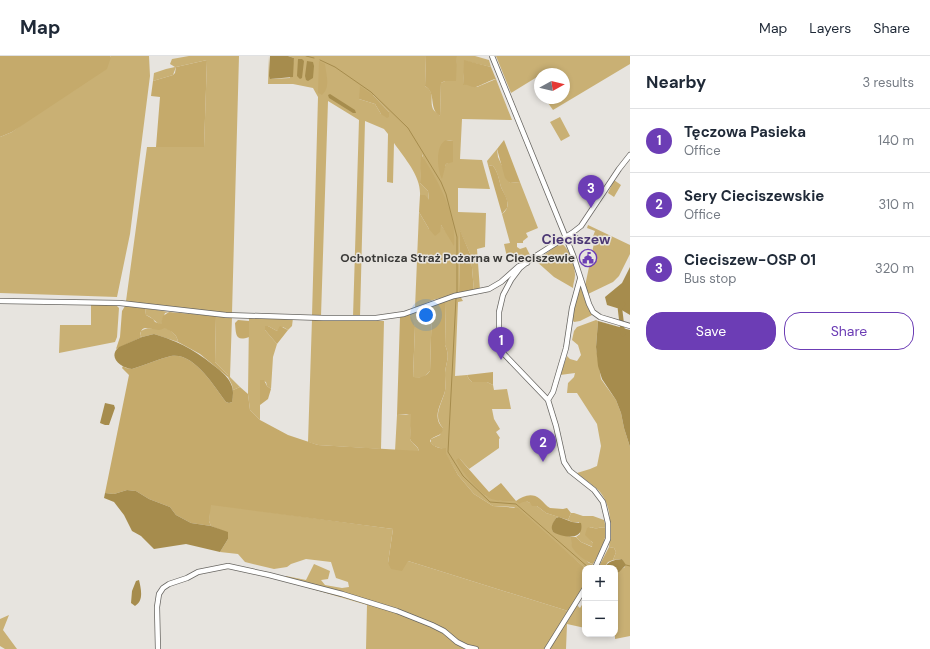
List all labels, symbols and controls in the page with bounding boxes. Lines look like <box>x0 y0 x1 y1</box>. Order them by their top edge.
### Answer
text: Map <box>20 15 60 40</box>
text: Map <box>759 19 787 37</box>
text: Layers <box>809 19 851 37</box>
text: Share <box>873 19 910 37</box>
north arrow <box>534 68 570 104</box>
text: Nearby <box>646 71 706 93</box>
text: 3 results <box>862 74 914 91</box>
text: Tęczowa Pasieka <box>684 122 806 142</box>
text: 1 <box>657 132 661 149</box>
text: 140 m <box>878 132 914 149</box>
text: Office <box>684 142 721 159</box>
pin: 3 <box>578 175 604 208</box>
text: Sery Cieciszewskie <box>684 186 824 206</box>
text: 2 <box>655 196 663 213</box>
text: 310 m <box>879 196 914 213</box>
text: Office <box>684 206 721 223</box>
district label: Cieciszew <box>542 230 611 248</box>
public building icon: Ochotnicza Straż Pożarna w Cieciszewie <box>578 248 598 268</box>
place label: Ochotnicza Straż Pożarna w Cieciszewie <box>340 250 575 266</box>
text: Cieciszew-OSP 01 <box>684 250 816 270</box>
text: 3 <box>655 260 663 277</box>
text: 320 m <box>875 260 914 277</box>
text: Bus stop <box>684 270 736 287</box>
your location <box>416 305 436 325</box>
button: Save <box>646 312 776 350</box>
button: Share <box>784 312 914 350</box>
pin: 1 <box>488 327 514 360</box>
pin: 2 <box>530 429 556 462</box>
map controls <box>582 565 618 637</box>
button: + <box>582 565 618 601</box>
button: − <box>582 601 618 637</box>

